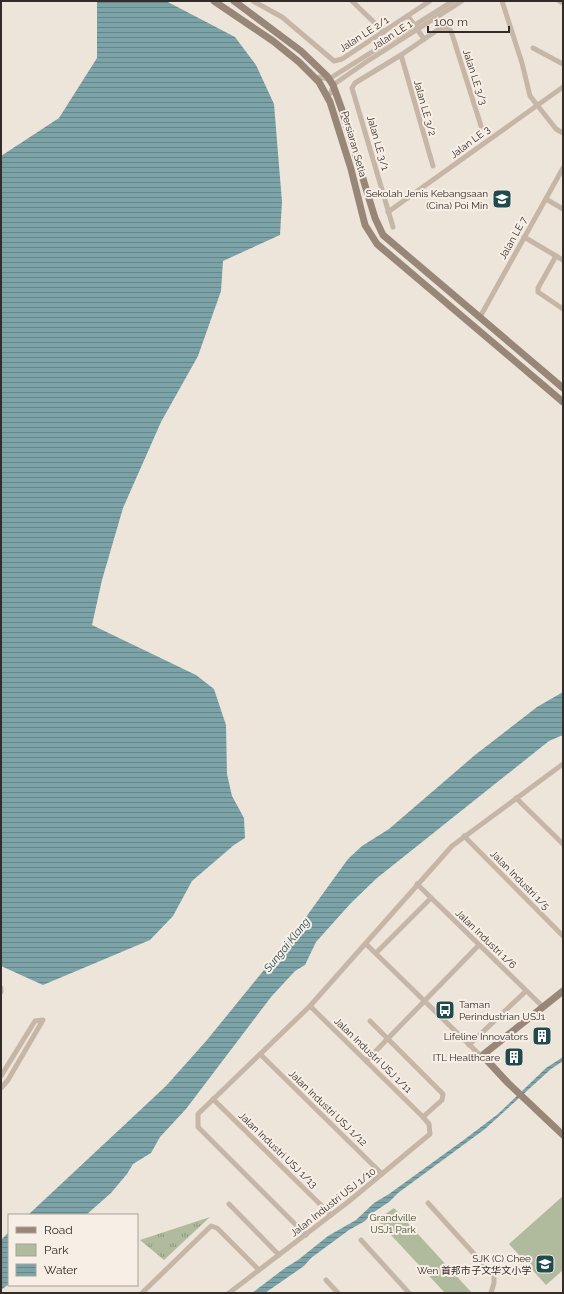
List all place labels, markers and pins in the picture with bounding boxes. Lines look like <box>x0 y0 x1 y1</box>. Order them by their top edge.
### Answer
place label: Sekolah Jenis Kebangsaan (Cina) Poi Min <box>366 188 488 211</box>
school or university icon: Sekolah Jenis Kebangsaan (Cina) Poi Min <box>491 188 513 210</box>
bus stop icon: Taman Perindustrian USJ1 <box>434 999 456 1021</box>
place label: Taman Perindustrian USJ1 <box>459 999 546 1022</box>
building icon: Lifeline Innovators <box>531 1025 553 1047</box>
place label: Lifeline Innovators <box>444 1031 528 1042</box>
building icon: ITL Healthcare <box>503 1046 525 1068</box>
place label: ITL Healthcare <box>433 1052 500 1063</box>
place label: SJK (C) Chee Wen 首邦市子文华文小学 <box>417 1253 531 1276</box>
school or university icon: SJK (C) Chee Wen 首邦市子文华文小学 <box>534 1253 556 1275</box>

